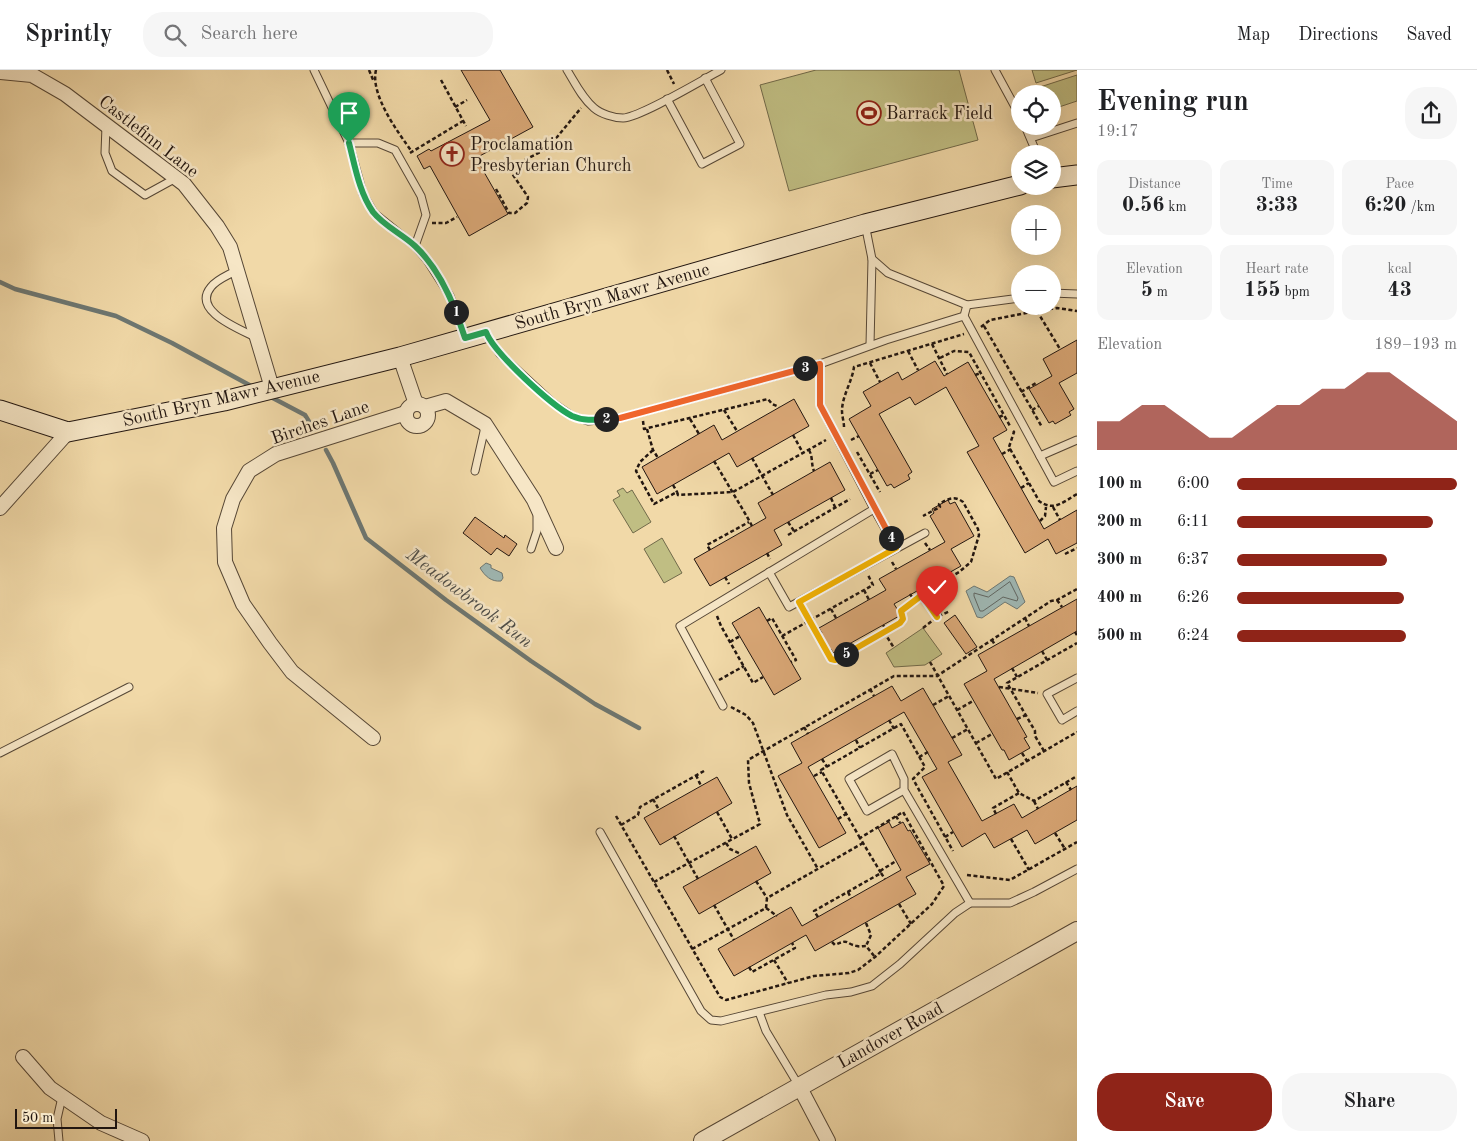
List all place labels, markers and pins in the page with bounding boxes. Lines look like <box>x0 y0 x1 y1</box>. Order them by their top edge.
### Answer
pin <box>328 92 370 143</box>
sports icon: Barrack Field <box>856 100 882 126</box>
place label: Barrack Field <box>886 105 993 123</box>
place label: Proclamation Presbyterian Church <box>470 136 632 175</box>
church icon: Proclamation Presbyterian Church <box>439 141 465 167</box>
pin: 1 <box>444 300 468 324</box>
pin: 3 <box>792 356 818 380</box>
pin: 2 <box>594 406 618 432</box>
pin: 4 <box>878 526 904 550</box>
pin <box>916 566 958 617</box>
pin: 5 <box>834 642 858 666</box>

